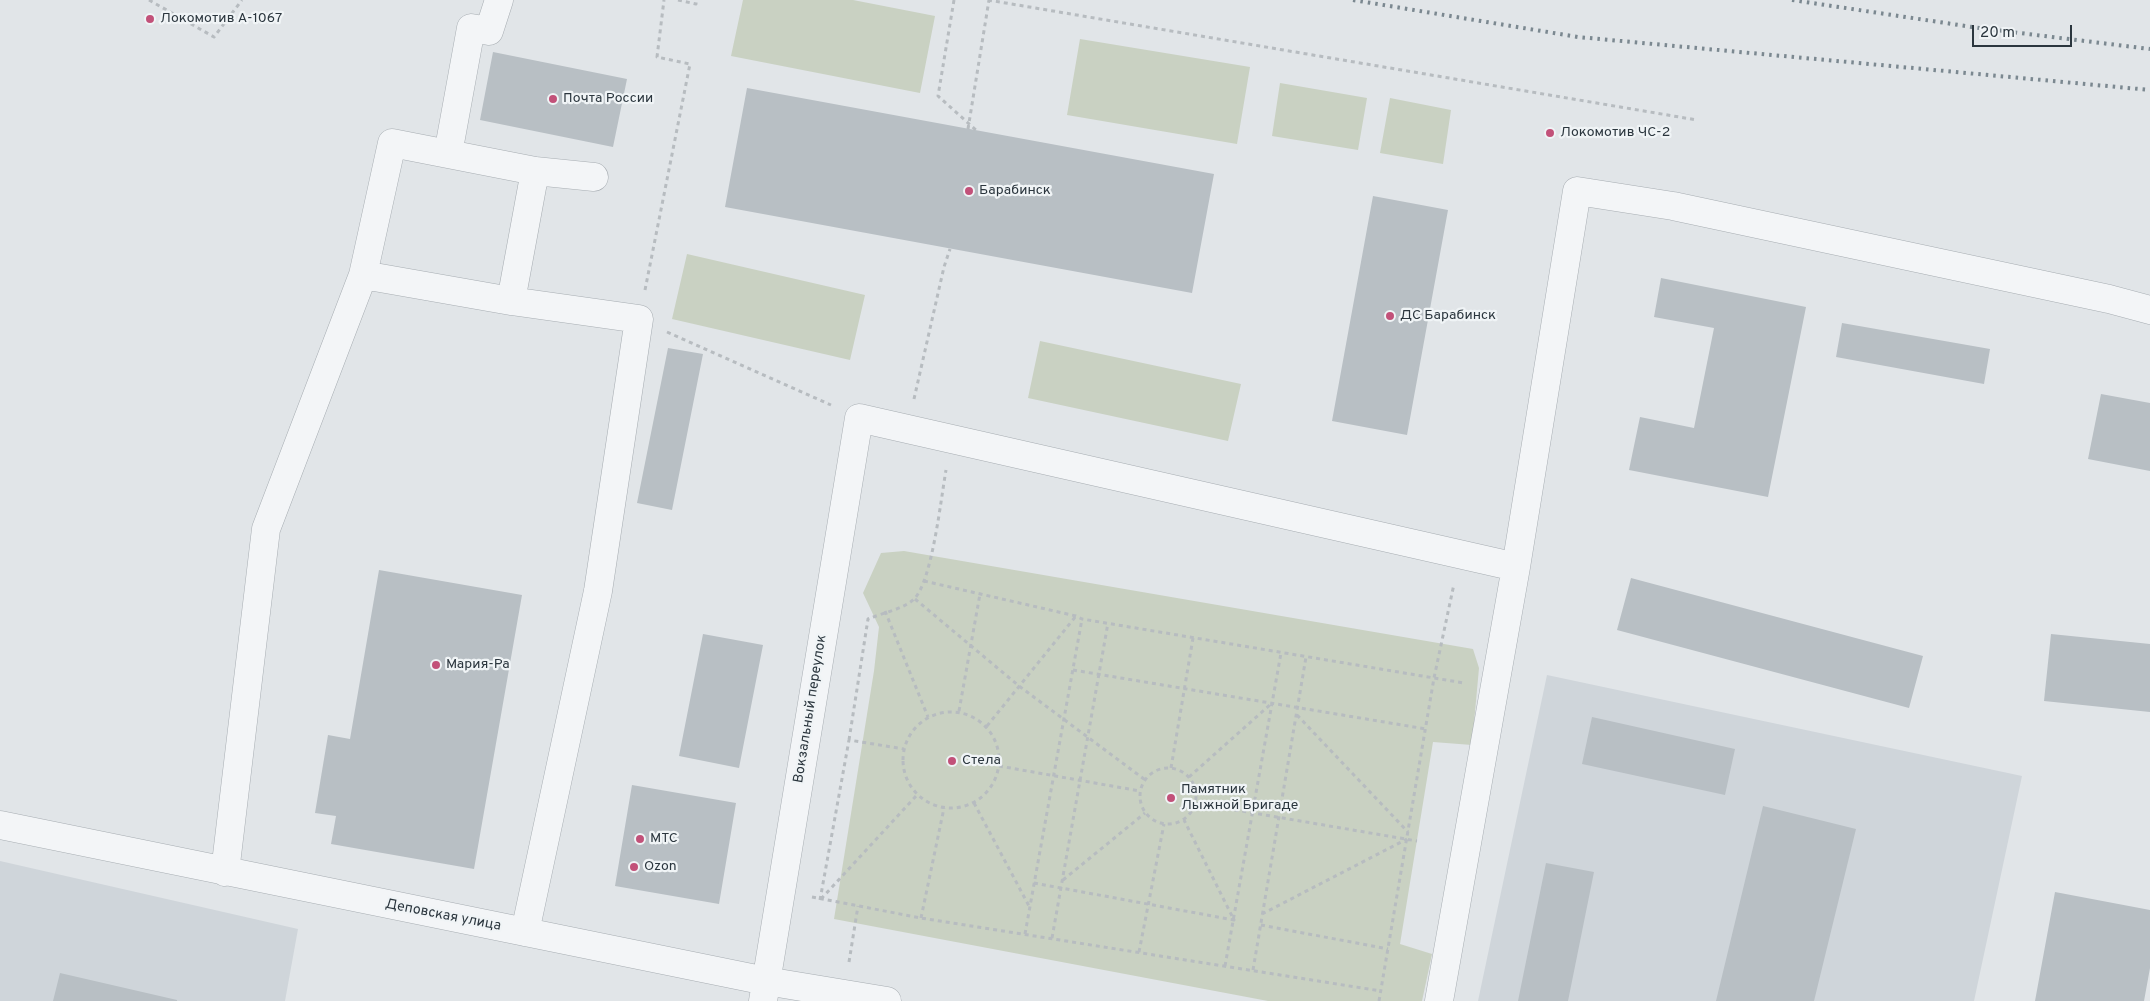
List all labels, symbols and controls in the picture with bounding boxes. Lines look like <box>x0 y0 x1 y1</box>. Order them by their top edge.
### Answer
place label: Локомотив А-1067 <box>160 11 282 27</box>
marker: Локомотив А-1067 <box>144 13 156 25</box>
scale bar <box>1975 15 2075 47</box>
text: 20 m <box>1980 24 2015 43</box>
place label: Почта России <box>563 91 653 107</box>
marker: Почта России <box>547 93 559 105</box>
place label: Локомотив ЧС-2 <box>1560 125 1670 141</box>
marker: Локомотив ЧС-2 <box>1544 127 1556 139</box>
place label: Барабинск <box>979 183 1051 199</box>
marker: Барабинск <box>963 185 975 197</box>
place label: ДС Барабинск <box>1400 308 1496 324</box>
marker: ДС Барабинск <box>1384 310 1396 322</box>
street label: Вокзальный переулок <box>791 634 831 784</box>
place label: Мария-Ра <box>446 657 510 673</box>
marker: Мария-Ра <box>430 659 442 671</box>
place label: Стела <box>962 753 1001 769</box>
marker: Стела <box>946 755 958 767</box>
place label: Памятник Лыжной Бригаде <box>1181 782 1298 814</box>
marker: Памятник Лыжной Бригаде <box>1165 792 1177 804</box>
place label: МТС <box>650 831 678 847</box>
marker: МТС <box>634 833 646 845</box>
place label: Ozon <box>644 859 677 875</box>
marker: Ozon <box>628 861 640 873</box>
street label: Деповская улица <box>384 897 502 935</box>

